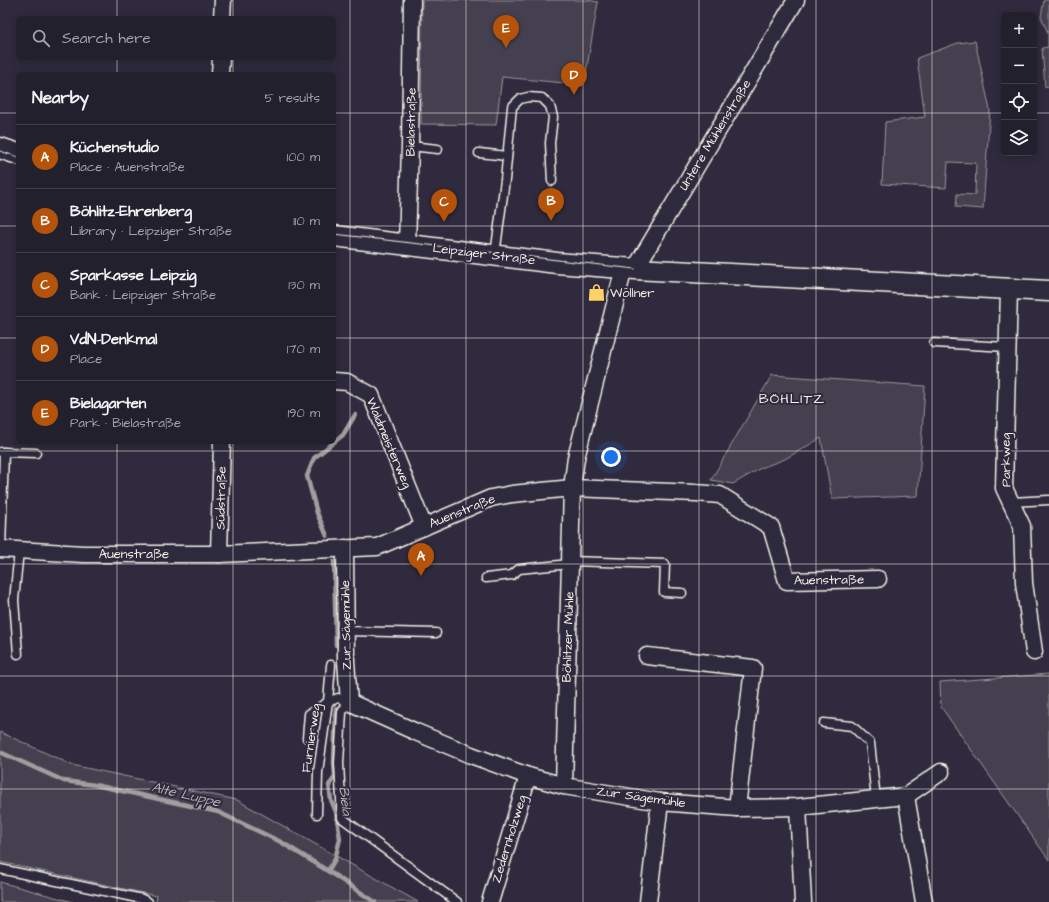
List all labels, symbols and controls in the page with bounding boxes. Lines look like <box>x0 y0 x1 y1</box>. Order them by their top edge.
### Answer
map controls <box>1001 12 1037 156</box>
button: + <box>1001 12 1037 48</box>
pin: E <box>493 15 519 48</box>
search box <box>16 16 336 60</box>
icon: search <box>30 27 52 49</box>
text: Search here <box>62 28 151 49</box>
button: − <box>1001 48 1037 84</box>
pin: D <box>561 62 587 95</box>
street label: Untere Mühlenstraße <box>675 76 755 194</box>
button: locate <box>1001 84 1037 120</box>
text: Nearby <box>32 86 89 110</box>
street label: Bielastraße <box>401 87 421 157</box>
text: 5 results <box>264 89 320 107</box>
button: layers <box>1001 120 1037 156</box>
text: Küchenstudio <box>70 137 159 158</box>
text: A <box>41 148 49 166</box>
text: 100 m <box>287 148 320 166</box>
text: Place · Auenstraße <box>70 158 185 176</box>
pin: B <box>538 188 564 221</box>
pin: C <box>431 189 457 222</box>
text: Böhlitz-Ehrenberg <box>70 201 192 222</box>
text: B <box>40 212 50 230</box>
text: 110 m <box>293 212 320 230</box>
text: Library · Leipziger Straße <box>70 222 232 240</box>
street label: Leipziger Straße <box>431 239 536 270</box>
text: Sparkasse Leipzig <box>70 265 196 286</box>
text: C <box>40 276 50 294</box>
text: 130 m <box>288 276 320 294</box>
shop icon: Wöllner <box>587 283 607 303</box>
place label: Wöllner <box>610 284 654 302</box>
text: Bank · Leipziger Straße <box>70 286 216 304</box>
text: VdN-Denkmal <box>70 329 157 350</box>
text: D <box>41 340 49 358</box>
text: 170 m <box>287 340 320 358</box>
text: Place <box>70 350 102 368</box>
district label: BÖHLITZ <box>759 389 825 409</box>
text: Bielagarten <box>70 393 146 414</box>
street label: Waldmeisterweg <box>361 395 416 492</box>
text: E <box>41 404 49 422</box>
text: 190 m <box>287 404 320 422</box>
text: Park · Bielastraße <box>70 414 181 432</box>
street label: Parkweg <box>997 432 1016 487</box>
your location <box>601 447 621 467</box>
street label: Südstraße <box>211 466 231 530</box>
street label: Auenstraße <box>426 489 498 533</box>
pin: A <box>408 543 434 576</box>
street label: Auenstraße <box>99 545 169 563</box>
street label: Auenstraße <box>794 570 864 590</box>
street label: Zur Sägemühle <box>336 580 357 670</box>
street label: Böhlitzer Mühle <box>557 591 579 683</box>
street label: Furnierweg <box>297 702 326 774</box>
water label: Alte Luppe <box>150 777 224 813</box>
street label: Zur Sägemühle <box>595 782 687 813</box>
water label: Biela <box>333 785 357 817</box>
street label: Zedernholzweg <box>487 793 532 885</box>

